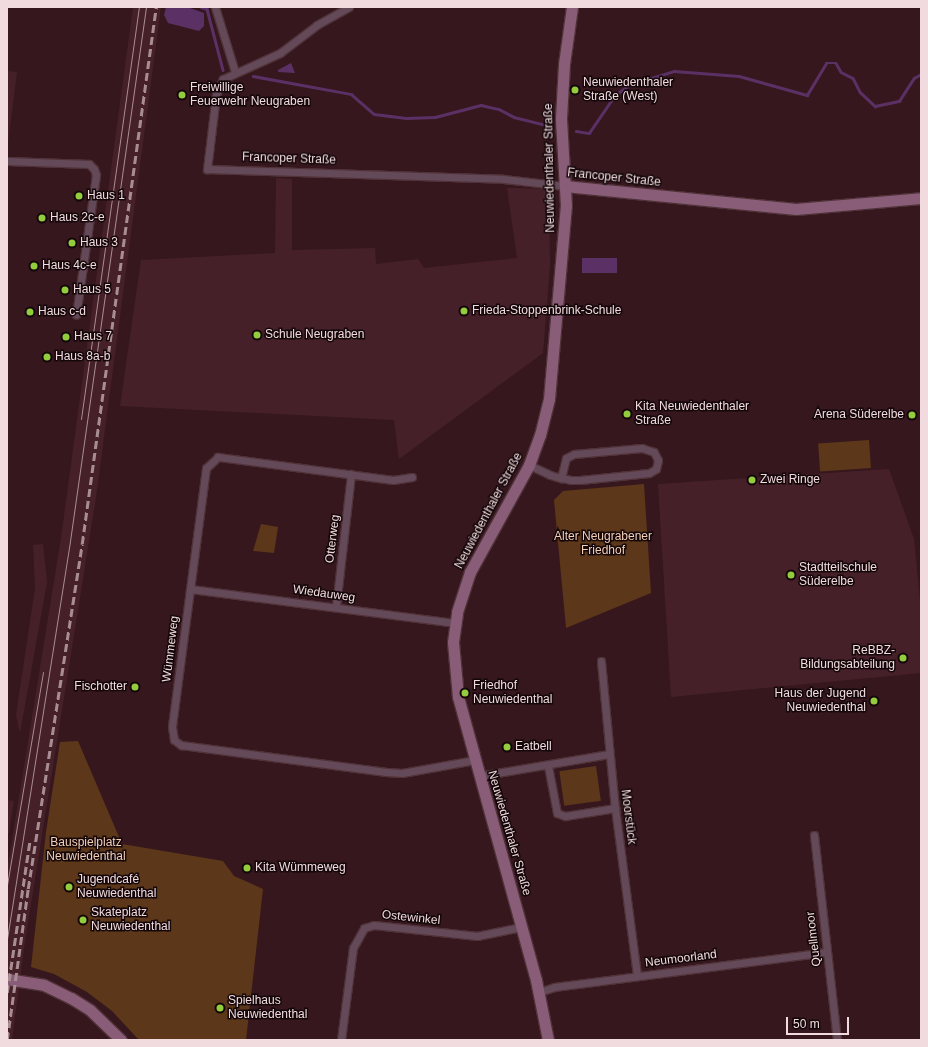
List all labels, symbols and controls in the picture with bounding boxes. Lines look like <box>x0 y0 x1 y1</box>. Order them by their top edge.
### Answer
place label: Neuwiedenthaler Straße (West) <box>583 76 673 104</box>
place label: Freiwillige Feuerwehr Neugraben <box>190 81 310 109</box>
marker: Neuwiedenthaler Straße (West) <box>570 85 580 95</box>
marker: Freiwillige Feuerwehr Neugraben <box>177 90 187 100</box>
street label: Neuwiedenthaler Straße <box>542 103 558 233</box>
street label: Francoper Straße <box>242 150 336 168</box>
street label: Francoper Straße <box>566 166 662 190</box>
place label: Haus 1 <box>87 189 125 203</box>
marker: Haus 1 <box>74 191 84 201</box>
place label: Haus 2c-e <box>50 211 105 225</box>
marker: Haus 2c-e <box>37 213 47 223</box>
place label: Haus 3 <box>80 236 118 250</box>
marker: Haus 3 <box>67 238 77 248</box>
place label: Haus 4c-e <box>42 259 97 273</box>
marker: Haus 4c-e <box>29 261 39 271</box>
place label: Haus 5 <box>73 283 111 297</box>
marker: Haus 5 <box>60 285 70 295</box>
place label: Frieda-Stoppenbrink-Schule <box>472 304 621 318</box>
place label: Haus c-d <box>38 305 86 319</box>
marker: Frieda-Stoppenbrink-Schule <box>459 306 469 316</box>
marker: Haus c-d <box>25 307 35 317</box>
place label: Schule Neugraben <box>265 328 364 342</box>
place label: Haus 7 <box>74 330 112 344</box>
marker: Schule Neugraben <box>252 330 262 340</box>
marker: Haus 7 <box>61 332 71 342</box>
place label: Haus 8a-b <box>55 350 110 364</box>
marker: Haus 8a-b <box>42 352 52 362</box>
place label: Kita Neuwiedenthaler Straße <box>635 400 749 428</box>
place label: Arena Süderelbe <box>814 408 904 422</box>
marker: Kita Neuwiedenthaler Straße <box>622 409 632 419</box>
marker: Arena Süderelbe <box>907 410 917 420</box>
street label: Neuwiedenthaler Straße <box>452 450 526 572</box>
place label: Zwei Ringe <box>760 473 820 487</box>
marker: Zwei Ringe <box>747 475 757 485</box>
street label: Otterweg <box>323 514 343 564</box>
park label: Alter Neugrabener Friedhof <box>554 530 652 558</box>
place label: Stadtteilschule Süderelbe <box>799 561 877 589</box>
marker: Stadtteilschule Süderelbe <box>786 570 796 580</box>
street label: Wiedauweg <box>292 583 356 605</box>
street label: Wümmeweg <box>160 615 182 683</box>
place label: ReBBZ- Bildungsabteilung <box>800 644 895 672</box>
marker: ReBBZ- Bildungsabteilung <box>898 653 908 663</box>
place label: Friedhof Neuwiedenthal <box>473 679 552 707</box>
place label: Fischotter <box>74 680 127 694</box>
marker: Fischotter <box>130 682 140 692</box>
place label: Haus der Jugend Neuwiedenthal <box>775 687 866 715</box>
marker: Friedhof Neuwiedenthal <box>460 688 470 698</box>
marker: Haus der Jugend Neuwiedenthal <box>869 696 879 706</box>
place label: Eatbell <box>515 740 552 754</box>
marker: Eatbell <box>502 742 512 752</box>
street label: Neuwiedenthaler Straße <box>484 769 534 897</box>
street label: Moorstück <box>617 789 639 845</box>
park label: Bauspielplatz Neuwiedenthal <box>46 836 126 864</box>
place label: Kita Wümmeweg <box>255 861 346 875</box>
marker: Kita Wümmeweg <box>242 863 252 873</box>
place label: Jugendcafé Neuwiedenthal <box>77 873 156 901</box>
marker: Jugendcafé Neuwiedenthal <box>64 882 74 892</box>
place label: Skateplatz Neuwiedenthal <box>91 906 170 934</box>
street label: Ostewinkel <box>381 908 441 928</box>
street label: Quellmoor <box>803 911 825 967</box>
marker: Skateplatz Neuwiedenthal <box>78 915 88 925</box>
street label: Neumoorland <box>644 947 718 971</box>
place label: Spielhaus Neuwiedenthal <box>228 994 307 1022</box>
marker: Spielhaus Neuwiedenthal <box>215 1003 225 1013</box>
scale bar <box>788 1009 851 1035</box>
text: 50 m <box>793 1017 820 1031</box>

